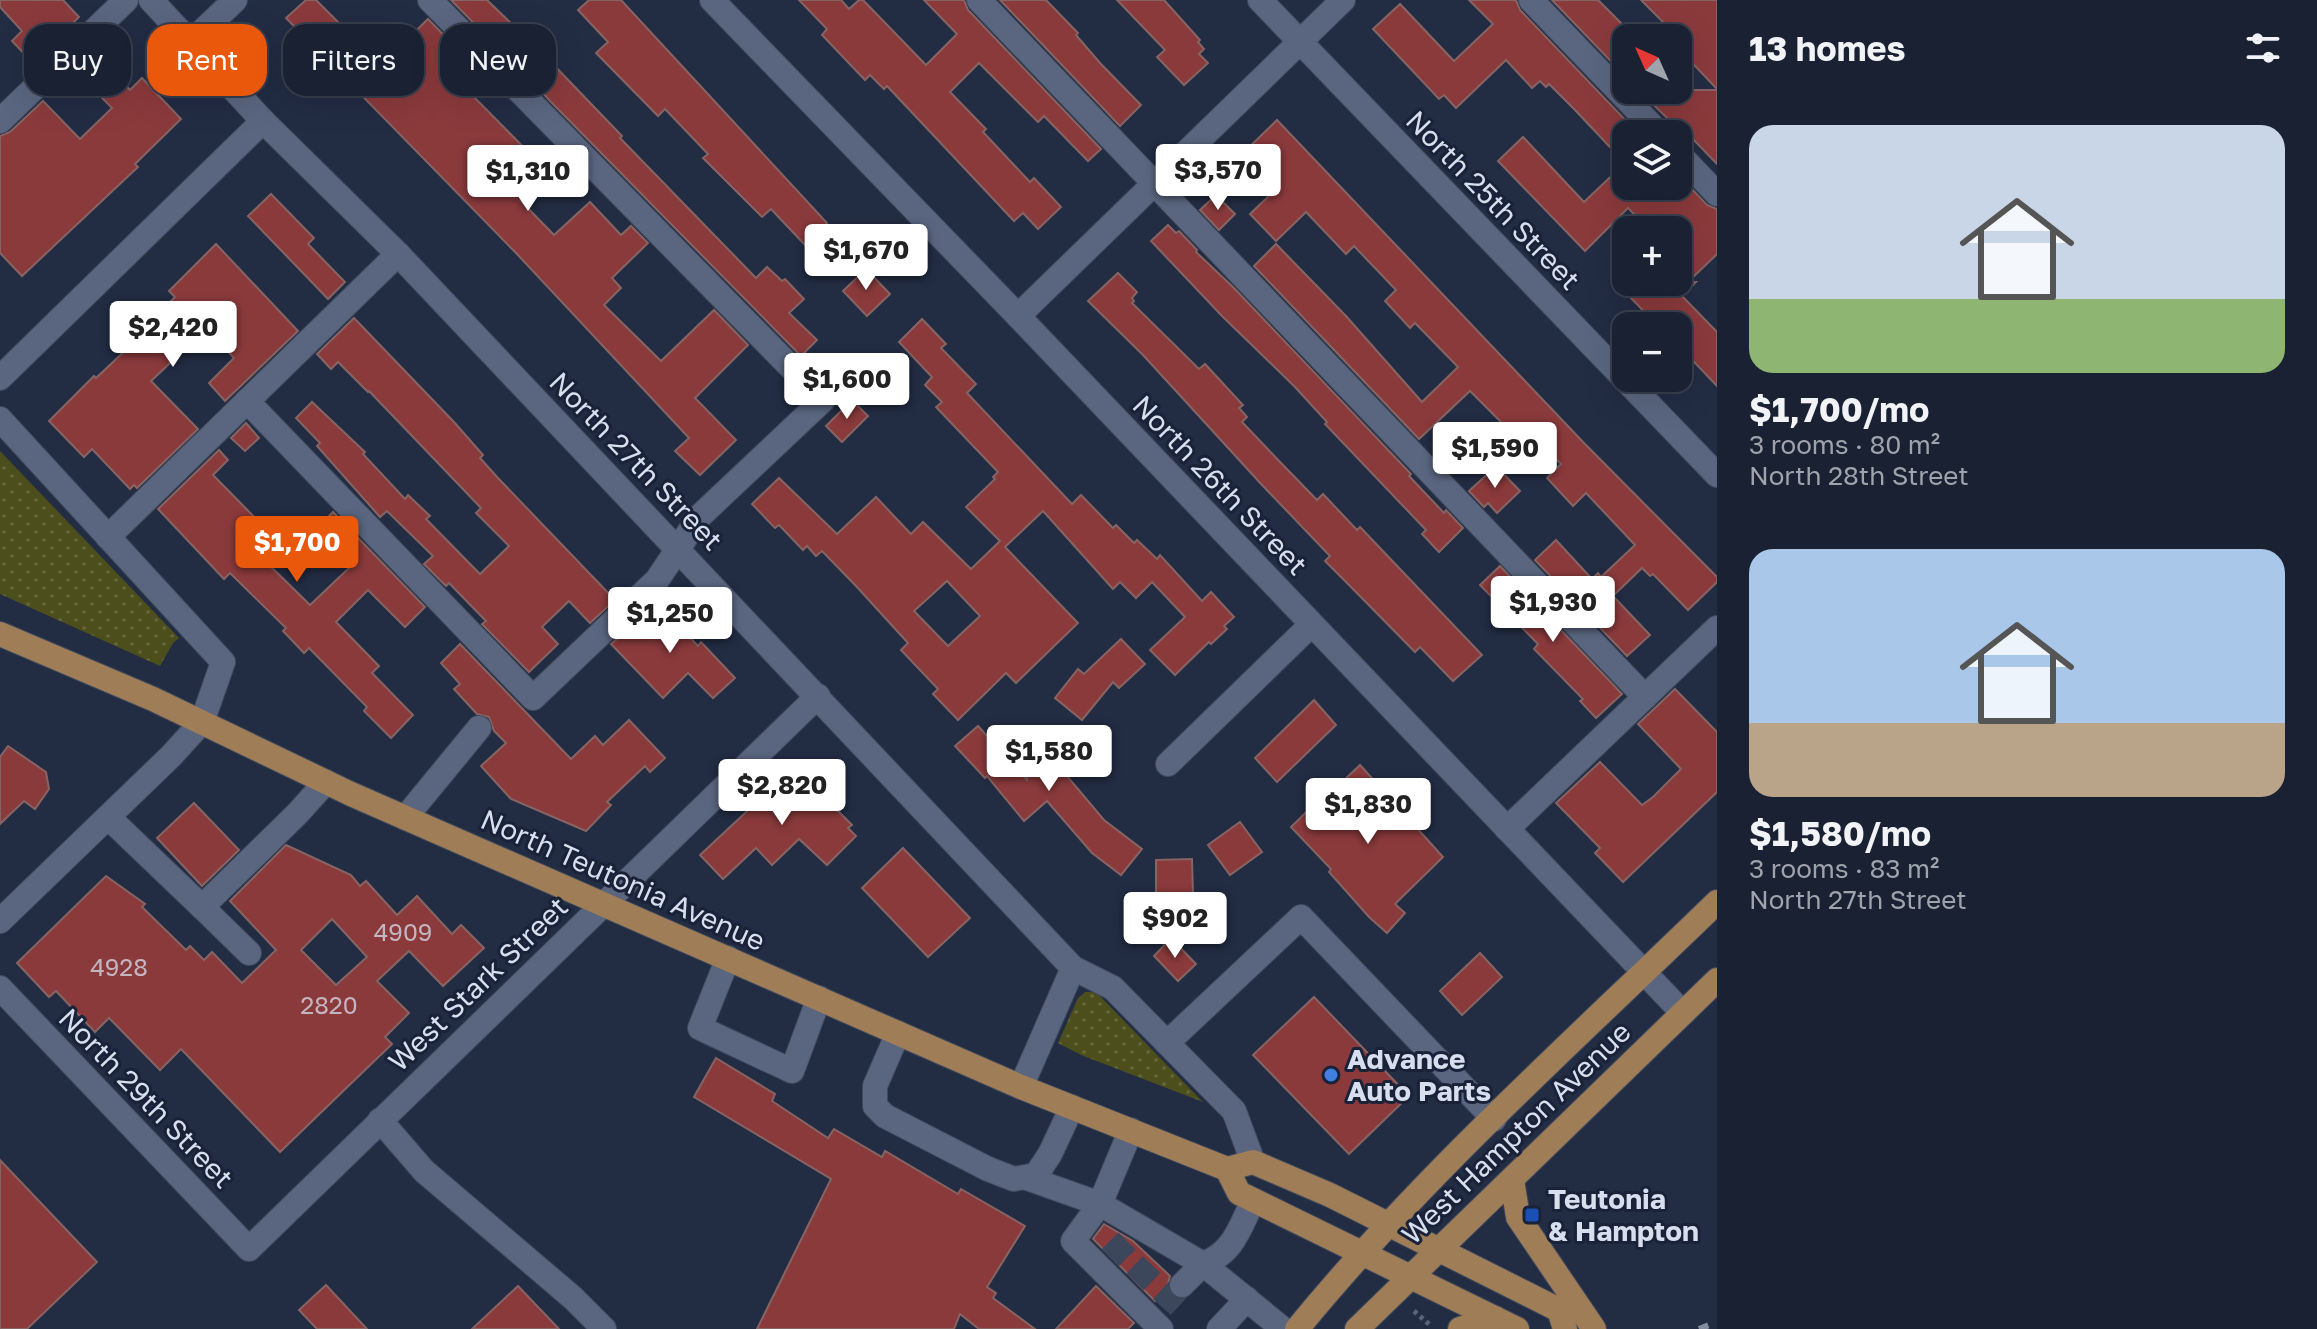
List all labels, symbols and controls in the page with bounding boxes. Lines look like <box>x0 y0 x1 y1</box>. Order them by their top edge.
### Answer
chip: Buy <box>24 24 131 96</box>
chip: Rent <box>147 24 267 96</box>
chip: Filters <box>283 24 424 96</box>
chip: New <box>440 24 556 96</box>
north arrow <box>1612 24 1692 104</box>
map controls <box>1612 24 1692 392</box>
icon: filters <box>2241 26 2285 70</box>
text: 13 homes <box>1749 28 1906 68</box>
street label: North 25th Street <box>1400 103 1587 296</box>
button: layers <box>1612 120 1692 200</box>
pin: $3,570 <box>1153 144 1283 212</box>
pin: $1,310 <box>463 145 593 213</box>
text: $3,570 <box>1174 154 1262 185</box>
text: $1,310 <box>485 155 571 186</box>
icon: home <box>1945 177 2089 321</box>
button: + <box>1612 216 1692 296</box>
pin: $1,670 <box>801 224 931 292</box>
text: $1,670 <box>823 234 909 265</box>
pin: $2,420 <box>108 301 238 369</box>
text: $2,420 <box>128 311 218 342</box>
button: − <box>1612 312 1692 392</box>
pin: $1,600 <box>782 353 912 421</box>
text: $1,600 <box>802 363 892 394</box>
street label: North 27th Street <box>543 365 730 556</box>
street label: North 26th Street <box>1126 388 1314 581</box>
text: $1,700/mo <box>1749 389 1929 429</box>
pin: $1,590 <box>1430 422 1560 490</box>
text: 3 rooms · 80 m² <box>1749 429 1940 460</box>
text: $1,590 <box>1451 432 1539 463</box>
text: North 28th Street <box>1749 460 1969 491</box>
pin: $1,700 <box>232 516 362 584</box>
text: $1,700 <box>253 526 341 557</box>
pin: $1,930 <box>1488 576 1618 644</box>
text: $1,930 <box>1509 586 1597 617</box>
pin: $1,250 <box>605 587 735 655</box>
text: $1,250 <box>626 597 714 628</box>
icon: home <box>1945 601 2089 745</box>
pin: $1,580 <box>984 725 1114 793</box>
text: $1,580 <box>1005 735 1093 766</box>
pin: $2,820 <box>717 759 847 827</box>
text: $2,820 <box>736 769 828 800</box>
pin: $1,830 <box>1303 778 1433 846</box>
text: $1,830 <box>1324 788 1412 819</box>
street label: North Teutonia Avenue <box>476 802 770 957</box>
text: $1,580/mo <box>1749 813 1931 853</box>
text: 3 rooms · 83 m² <box>1749 853 1939 884</box>
text: North 27th Street <box>1749 884 1967 915</box>
street label: West Stark Street <box>381 890 574 1077</box>
pin: $902 <box>1128 892 1222 960</box>
text: $902 <box>1142 902 1208 933</box>
house number: 4909 <box>374 917 432 946</box>
house number: 4928 <box>90 952 148 981</box>
house number: 2820 <box>300 990 358 1019</box>
street label: North 29th Street <box>52 1001 240 1194</box>
street label: West Hampton Avenue <box>1394 1015 1637 1251</box>
place label: Advance Auto Parts <box>1347 1042 1491 1107</box>
marker: Advance Auto Parts <box>1322 1066 1340 1084</box>
place label: Teutonia & Hampton <box>1548 1182 1699 1247</box>
marker: Teutonia & Hampton <box>1523 1206 1541 1224</box>

